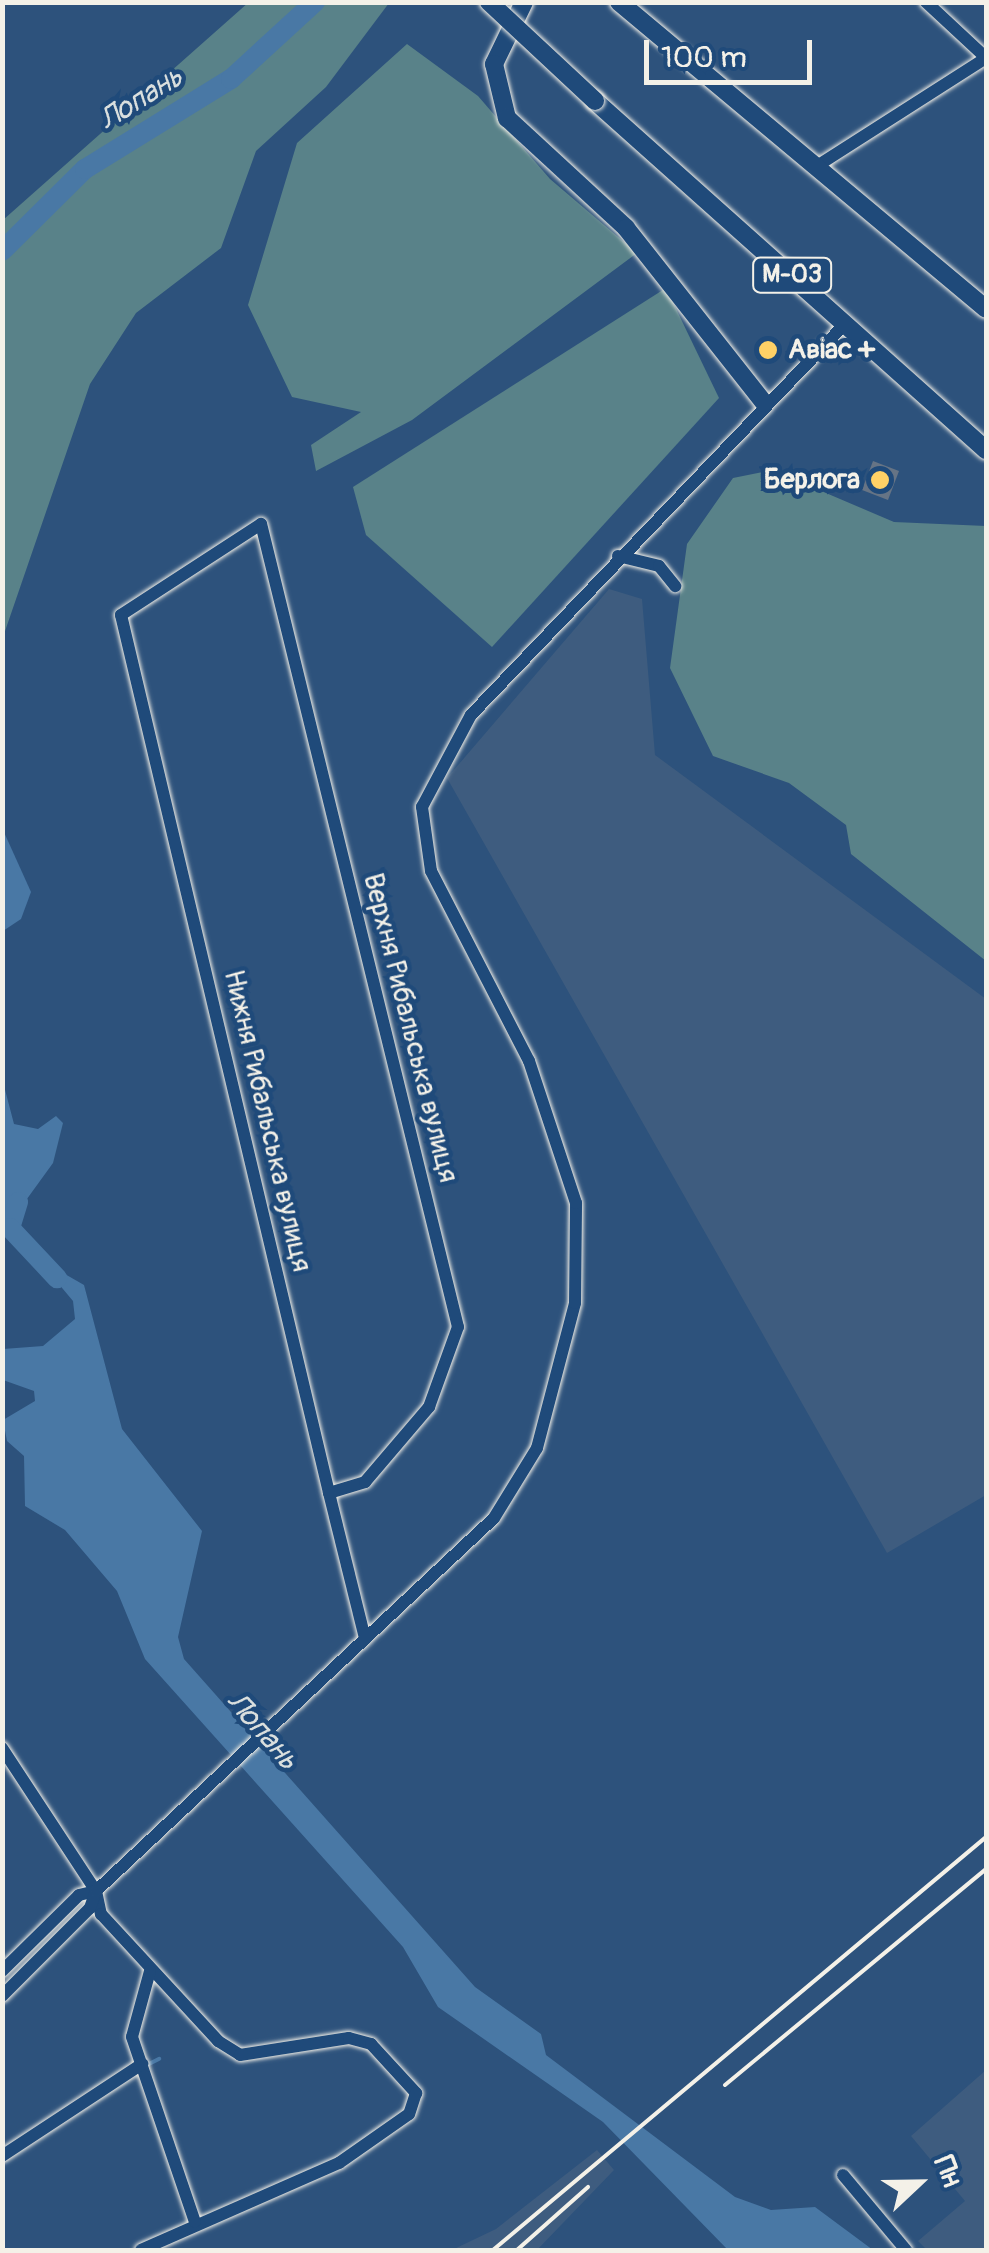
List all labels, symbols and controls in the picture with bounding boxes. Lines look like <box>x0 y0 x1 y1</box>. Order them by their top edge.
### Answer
scale bar <box>649 20 816 82</box>
text: 100 m <box>661 39 747 76</box>
water label: Лопань <box>92 59 190 139</box>
road number: М-03 <box>752 255 832 295</box>
place label: Авiас + <box>788 333 874 367</box>
marker: Авiас + <box>757 339 779 361</box>
place label: Берлога <box>764 463 860 497</box>
marker: Берлога <box>869 469 891 491</box>
street label: Верхня Рибальська вулиця <box>355 870 465 1186</box>
street label: Нижня Рибальська вулиця <box>216 967 318 1275</box>
water label: Лопань <box>218 1684 306 1778</box>
north arrow <box>869 2133 969 2233</box>
text: Пн <box>925 2151 969 2192</box>

